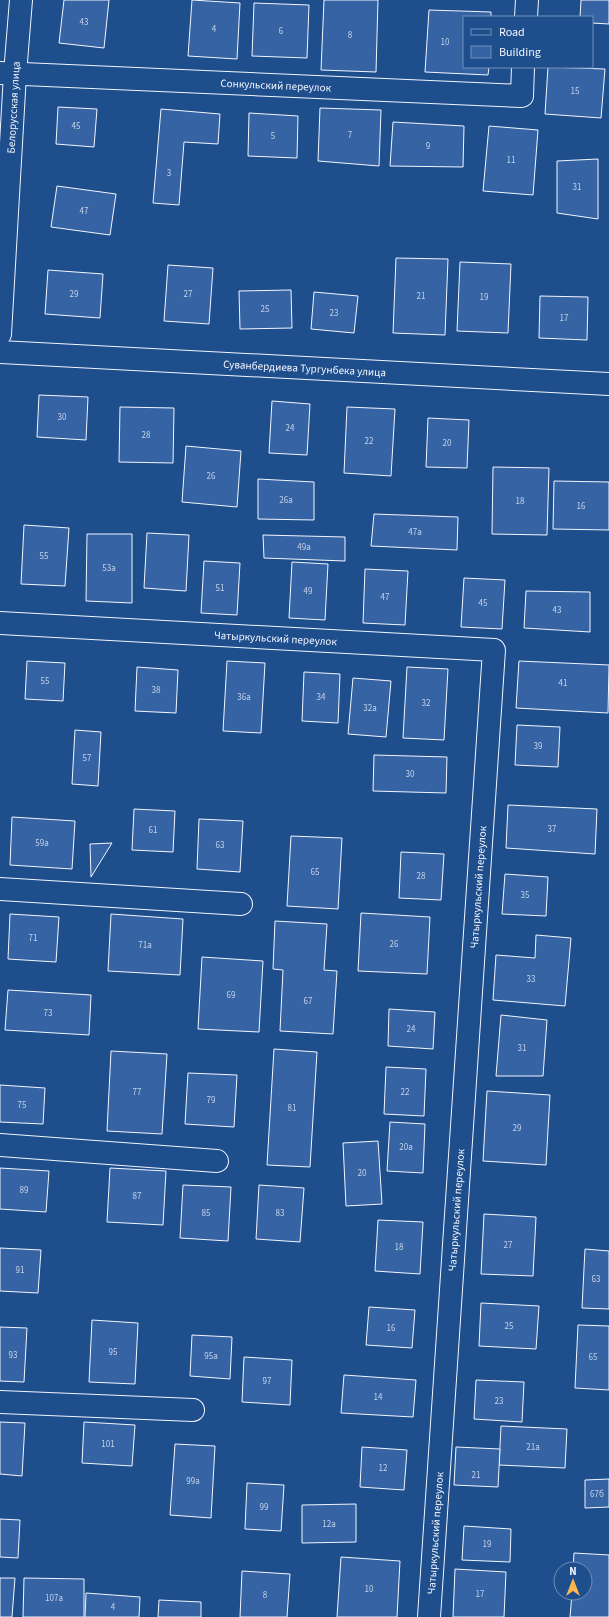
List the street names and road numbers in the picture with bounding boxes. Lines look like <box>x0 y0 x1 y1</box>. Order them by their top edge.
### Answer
street label: Белорусская улица <box>3 61 24 154</box>
street label: Сонкульский переулок <box>220 76 332 96</box>
street label: Суванбердиева Тургунбека улица <box>223 357 386 380</box>
street label: Чатыркульский переулок <box>214 628 338 649</box>
street label: Чатыркульский переулок <box>467 825 490 949</box>
street label: Чатыркульский переулок <box>445 1148 468 1272</box>
street label: Чатыркульский переулок <box>424 1471 447 1595</box>

